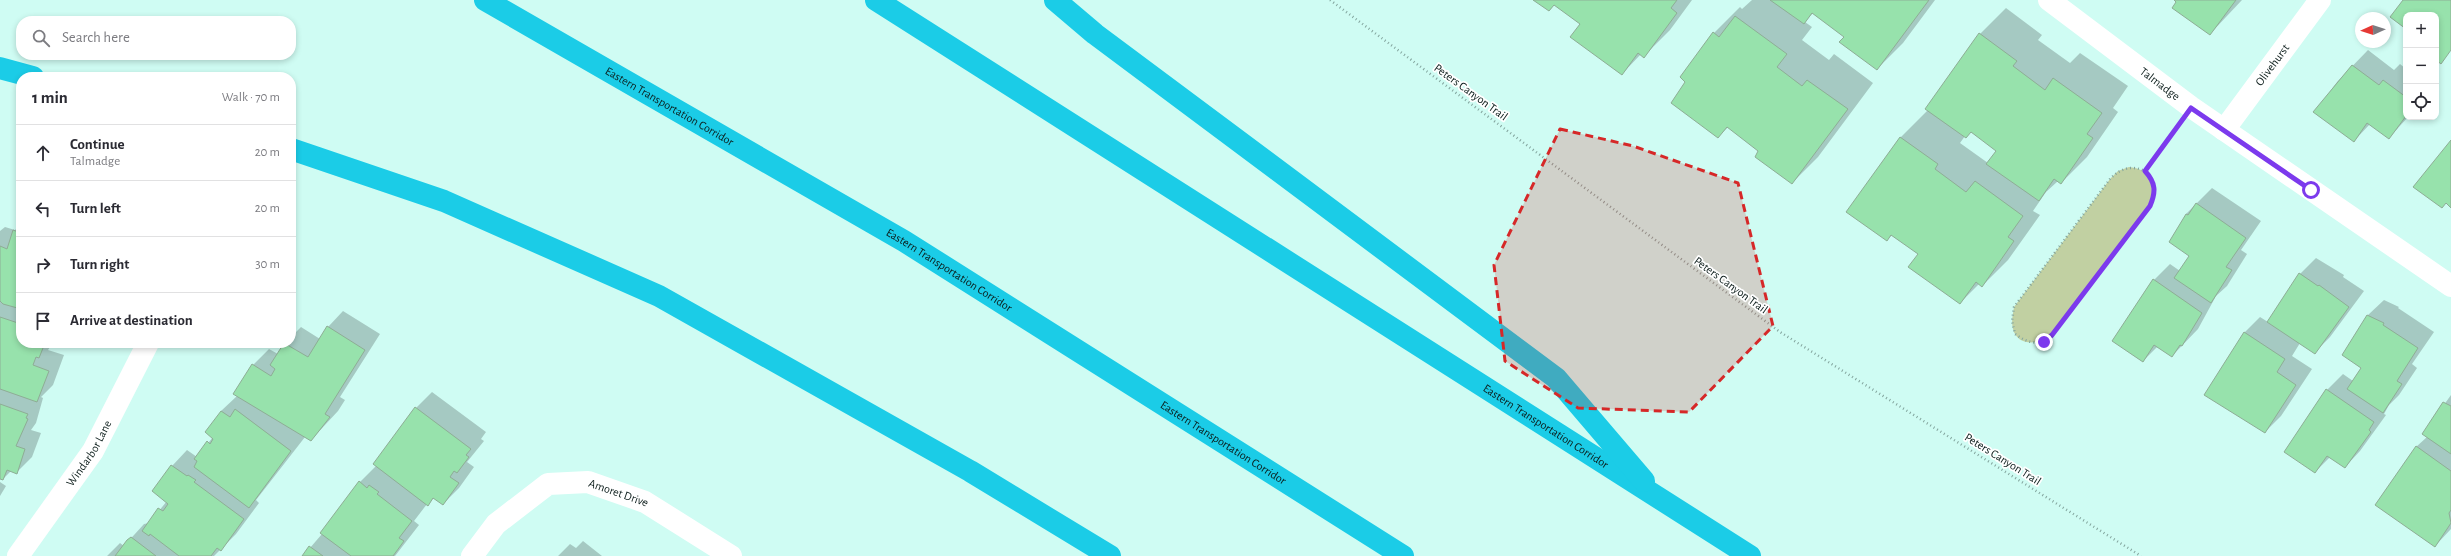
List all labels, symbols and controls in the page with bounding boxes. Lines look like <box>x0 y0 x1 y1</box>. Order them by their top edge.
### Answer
north arrow <box>2355 12 2391 48</box>
map controls <box>2403 12 2439 120</box>
button: + <box>2403 12 2439 48</box>
search box <box>16 16 296 60</box>
icon: search <box>30 27 52 49</box>
text: Search here <box>62 30 130 45</box>
street label: Olivehurst <box>2253 42 2291 88</box>
button: − <box>2403 48 2439 84</box>
street label: Peters Canyon Trail <box>1431 61 1510 123</box>
street label: Eastern Transportation Corridor <box>603 65 736 148</box>
street label: Talmadge <box>2138 65 2182 102</box>
button: locate <box>2403 84 2439 120</box>
text: 1 min <box>32 89 68 106</box>
text: Walk · 70 m <box>222 91 280 104</box>
text: Continue <box>70 137 125 152</box>
icon: ahead <box>32 142 54 164</box>
text: 20 m <box>255 146 280 159</box>
text: Talmadge <box>70 155 120 168</box>
route start <box>2302 181 2320 199</box>
icon: left <box>32 198 54 220</box>
text: Turn left <box>70 201 121 216</box>
text: 20 m <box>255 202 280 215</box>
street label: Eastern Transportation Corridor <box>884 226 1014 314</box>
icon: right <box>32 254 54 276</box>
street label: Peters Canyon Trail <box>1691 254 1770 316</box>
text: Turn right <box>70 257 129 272</box>
text: 30 m <box>255 258 280 271</box>
icon: arrive <box>32 310 54 332</box>
text: Arrive at destination <box>70 313 193 328</box>
route end <box>2035 333 2053 351</box>
street label: Eastern Transportation Corridor <box>1481 382 1611 471</box>
street label: Eastern Transportation Corridor <box>1158 399 1288 487</box>
street label: Windarbor Lane <box>64 418 114 488</box>
street label: Peters Canyon Trail <box>1962 431 2043 488</box>
street label: Amoret Drive <box>587 477 651 509</box>

